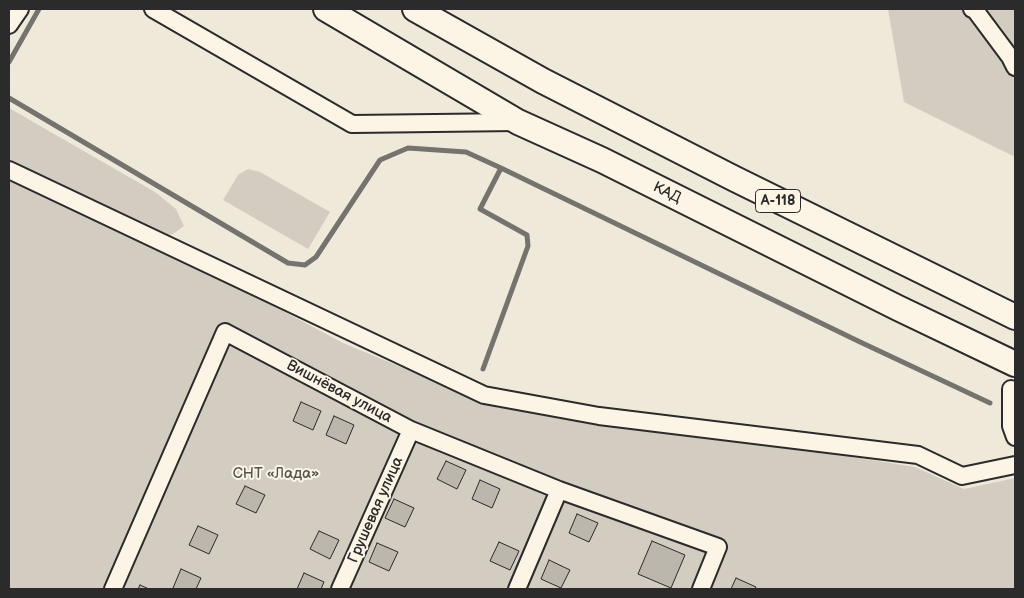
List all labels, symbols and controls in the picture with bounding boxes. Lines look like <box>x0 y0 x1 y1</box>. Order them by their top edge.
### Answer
street label: КАД <box>650 178 684 208</box>
road number: А-118 <box>756 190 800 212</box>
street label: Вишнёвая улица <box>283 357 395 427</box>
street label: Грушевая улица <box>345 454 407 566</box>
park label: СНТ «Лада» <box>233 465 319 483</box>

